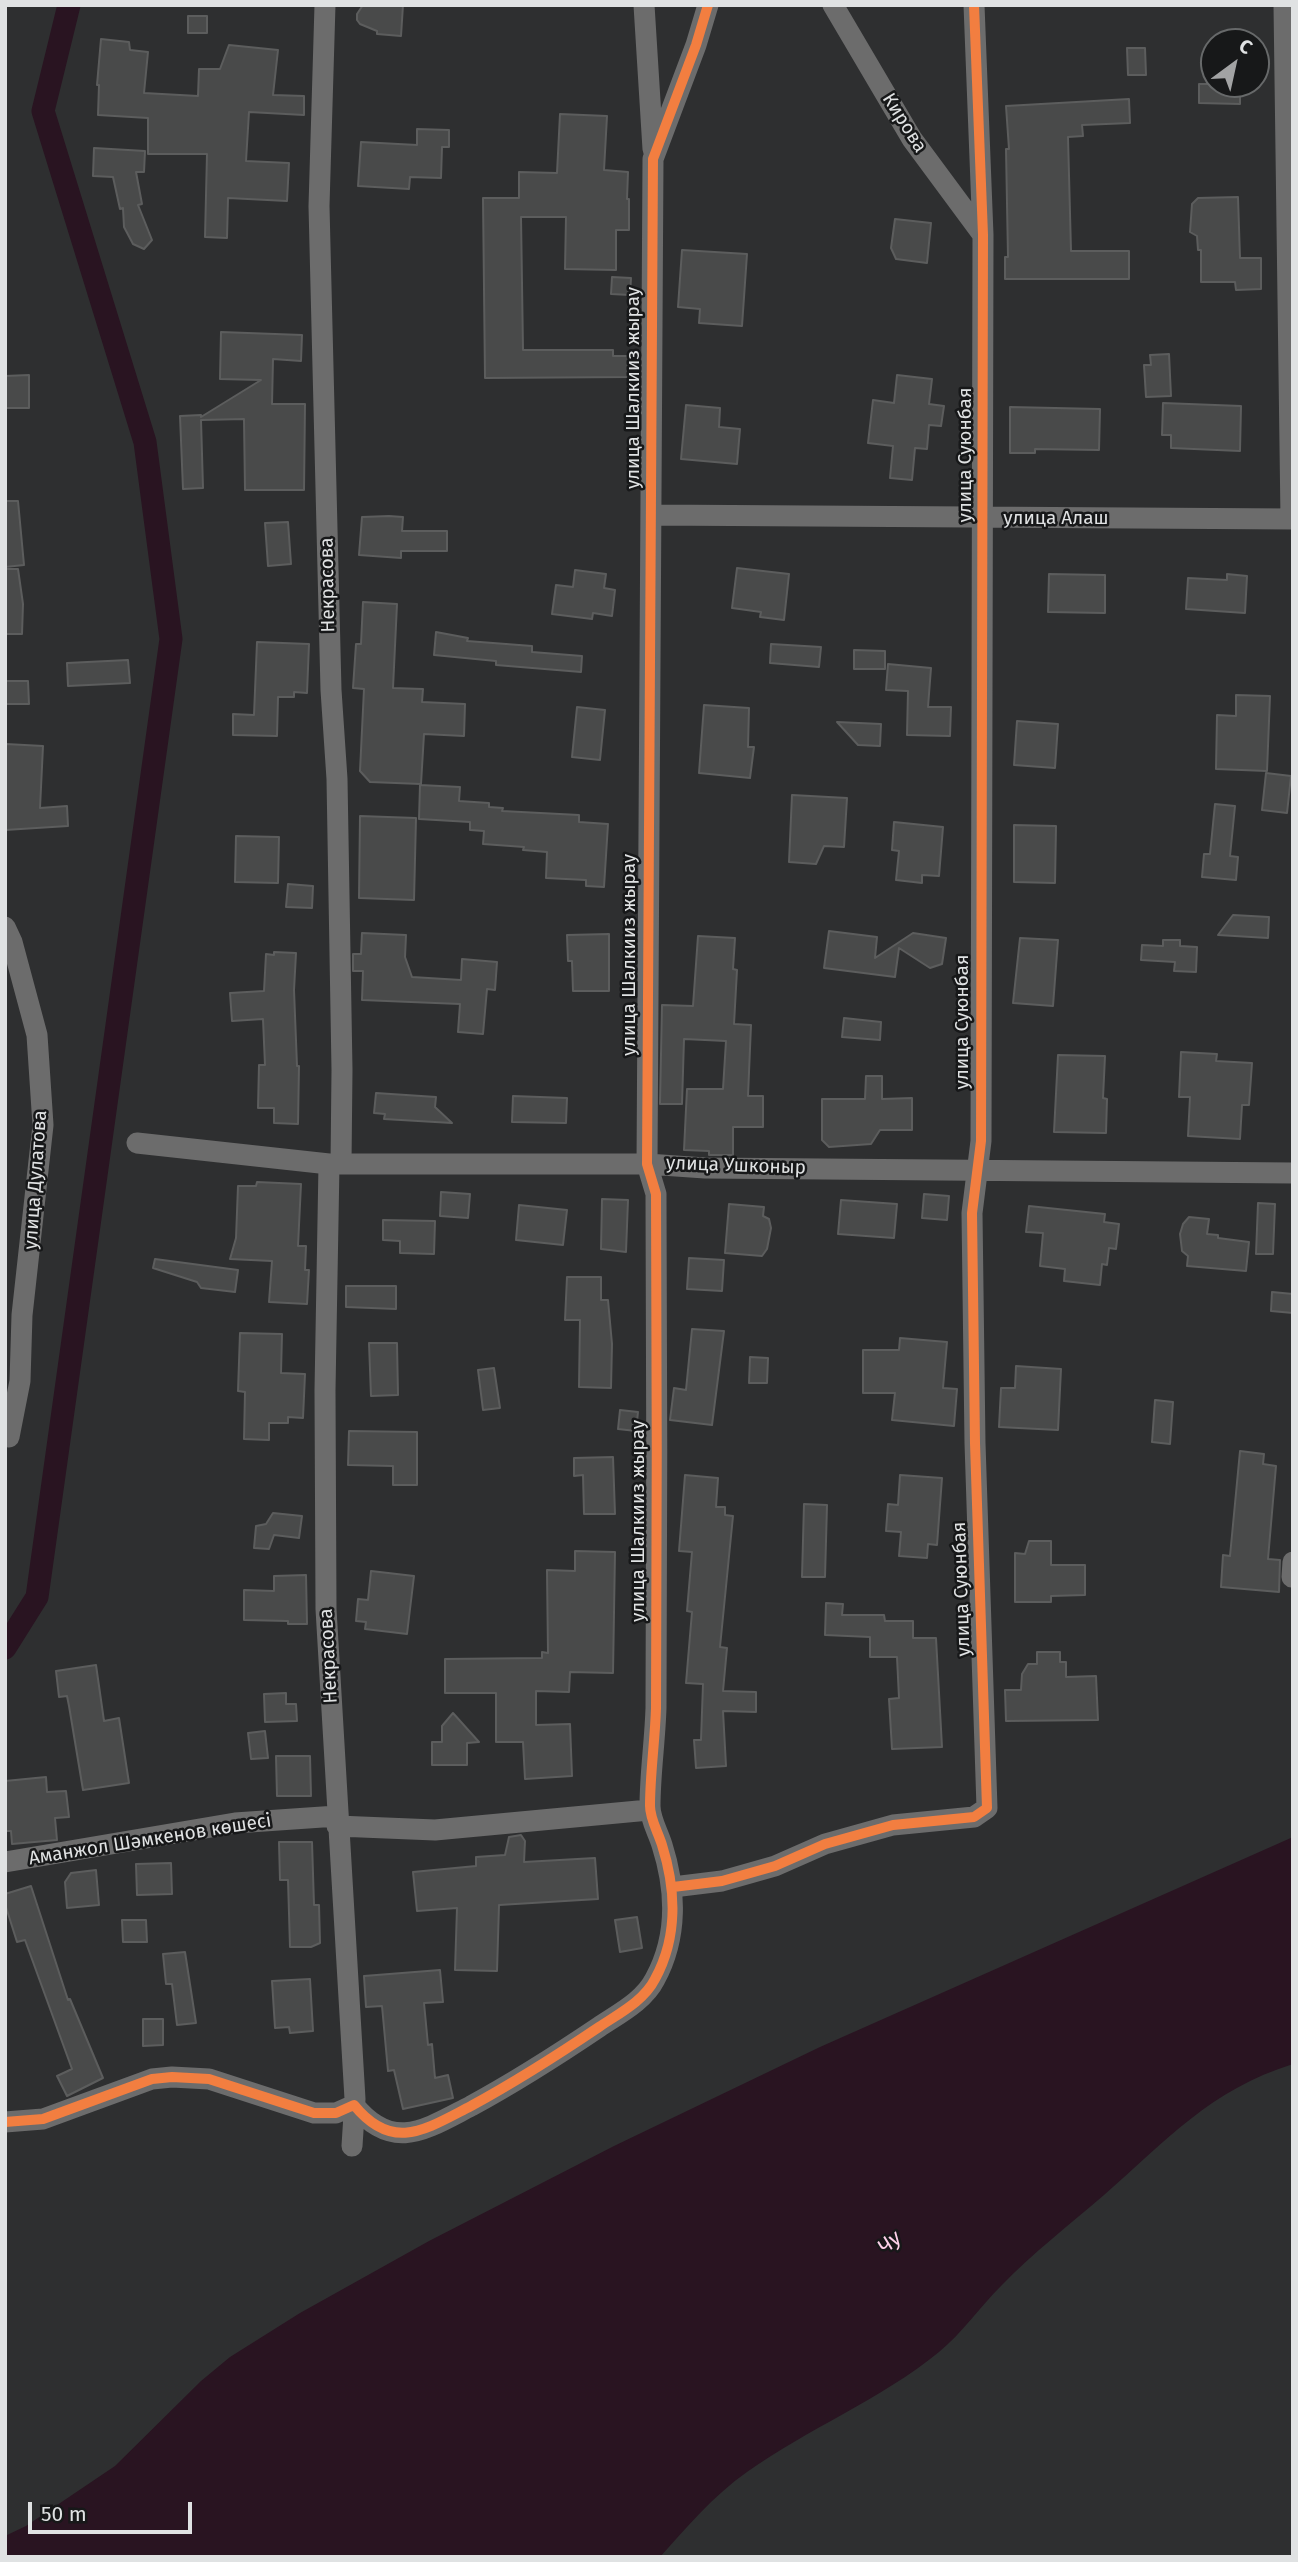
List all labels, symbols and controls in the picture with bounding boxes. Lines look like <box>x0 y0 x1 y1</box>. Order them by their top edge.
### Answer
north arrow <box>1200 28 1270 98</box>
text: С <box>1235 34 1256 59</box>
street label: Кирова <box>877 89 931 157</box>
street label: улица Шалкииз жырау <box>623 287 645 489</box>
street label: улица Суюнбая <box>955 388 977 522</box>
street label: улица Алаш <box>1003 508 1109 530</box>
street label: Некрасова <box>316 537 340 633</box>
street label: улица Шалкииз жырау <box>619 854 641 1056</box>
street label: улица Суюнбая <box>952 955 974 1089</box>
street label: улица Дулатова <box>20 1110 52 1250</box>
street label: улица Ушконыр <box>666 1152 806 1180</box>
street label: улица Шалкииз жырау <box>628 1420 650 1622</box>
street label: улица Суюнбая <box>948 1521 976 1657</box>
street label: Некрасова <box>315 1608 343 1704</box>
street label: Аманжол Шәмкенов көшесі <box>27 1810 273 1870</box>
water label: Чу <box>873 2226 907 2260</box>
scale bar <box>32 2488 196 2532</box>
text: 50 m <box>41 2501 87 2527</box>

